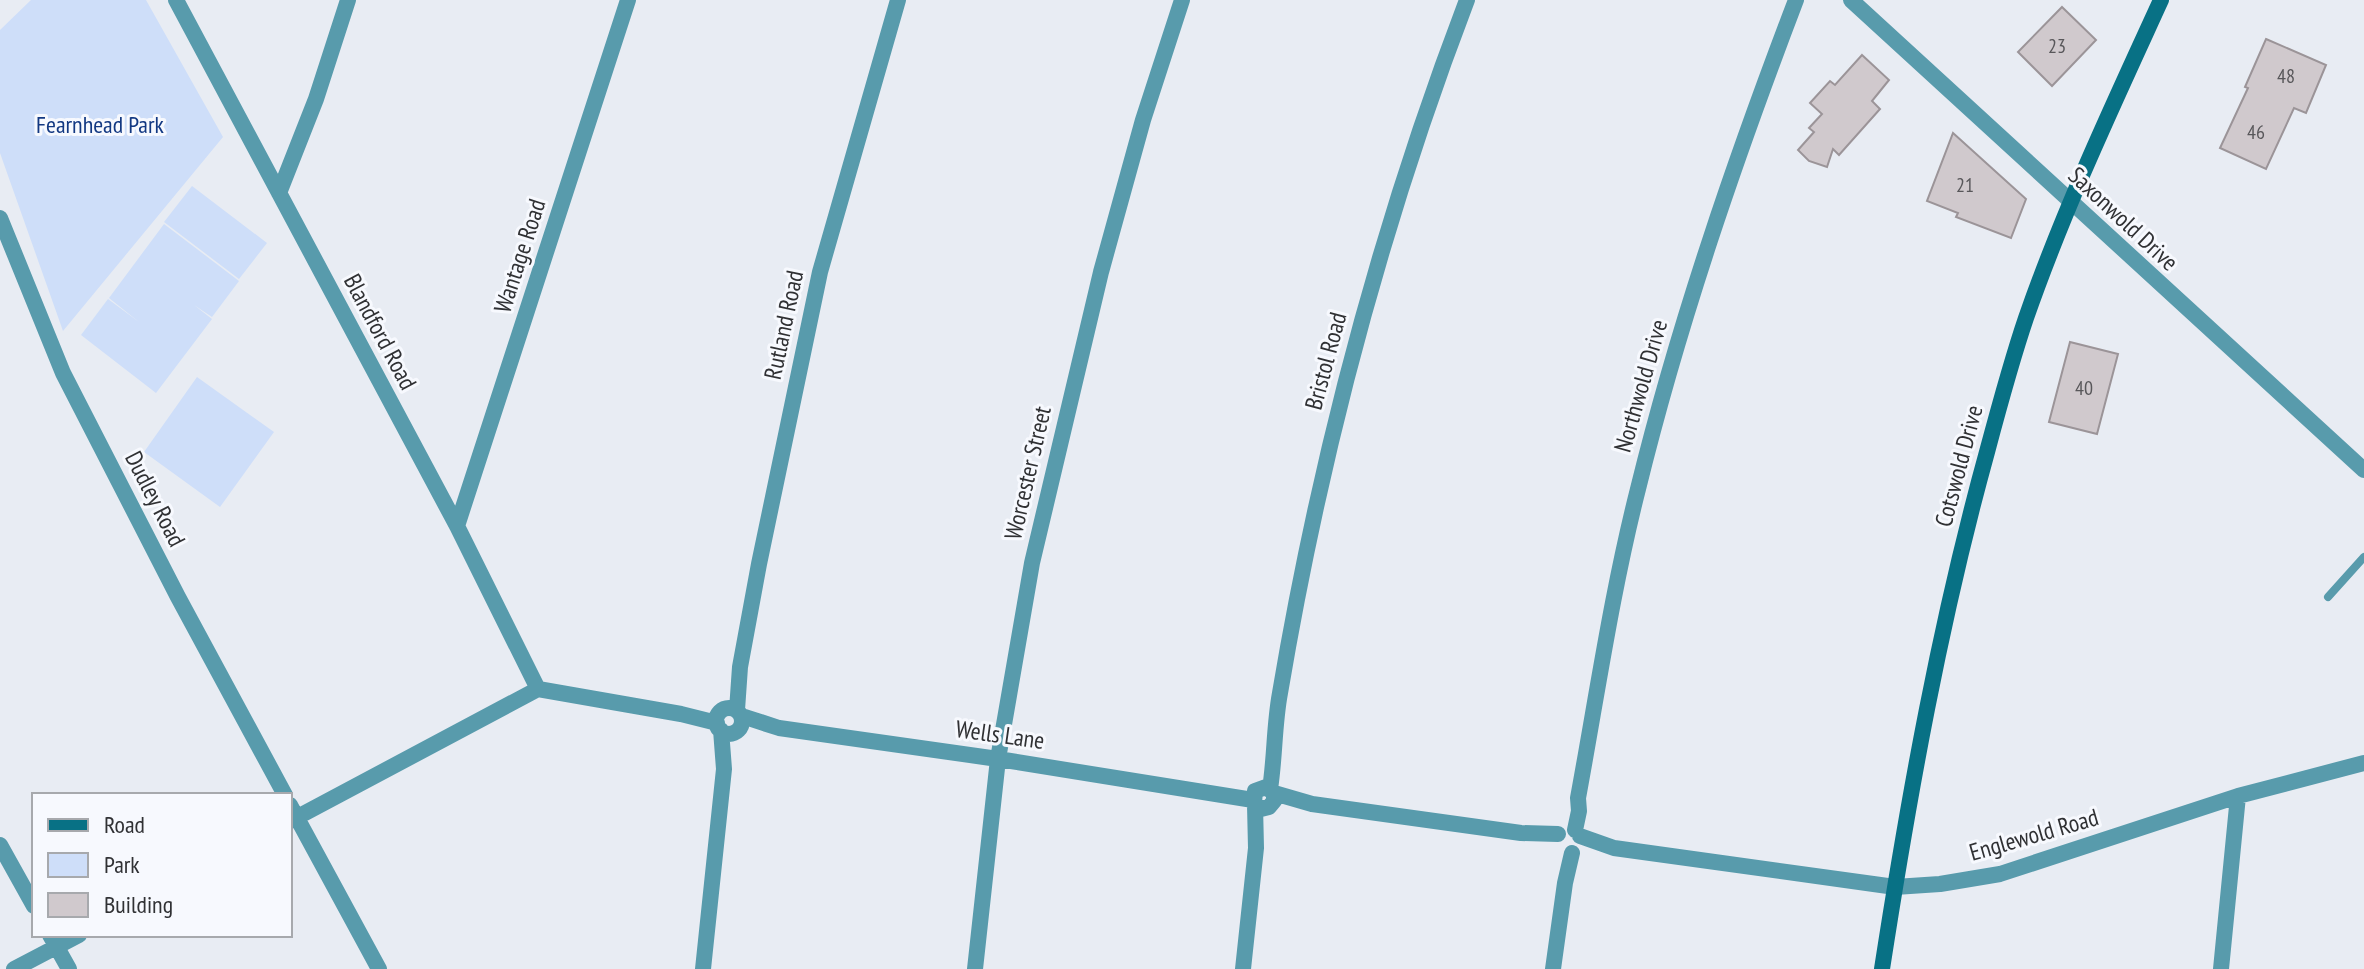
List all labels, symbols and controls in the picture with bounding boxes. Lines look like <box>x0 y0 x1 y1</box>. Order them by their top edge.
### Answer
house number: 23 <box>2048 33 2066 59</box>
house number: 48 <box>2277 63 2295 89</box>
park label: Fearnhead Park <box>36 109 165 140</box>
house number: 46 <box>2247 119 2265 145</box>
street label: Saxonwold Drive <box>2062 160 2185 277</box>
house number: 21 <box>1956 172 1974 198</box>
street label: Wantage Road <box>487 195 552 317</box>
street label: Rutland Road <box>757 268 810 382</box>
street label: Blandford Road <box>337 269 424 395</box>
street label: Bristol Road <box>1298 309 1353 413</box>
street label: Northwold Drive <box>1607 316 1674 456</box>
house number: 40 <box>2075 375 2093 401</box>
street label: Cotswold Drive <box>1927 402 1990 530</box>
street label: Worcester Street <box>997 403 1058 543</box>
street label: Dudley Road <box>118 446 193 552</box>
street label: Wells Lane <box>954 713 1046 756</box>
legend <box>32 793 292 937</box>
street label: Englewold Road <box>1966 801 2102 868</box>
text: Road <box>104 809 145 840</box>
text: Park <box>104 849 140 880</box>
text: Building <box>104 889 173 920</box>

